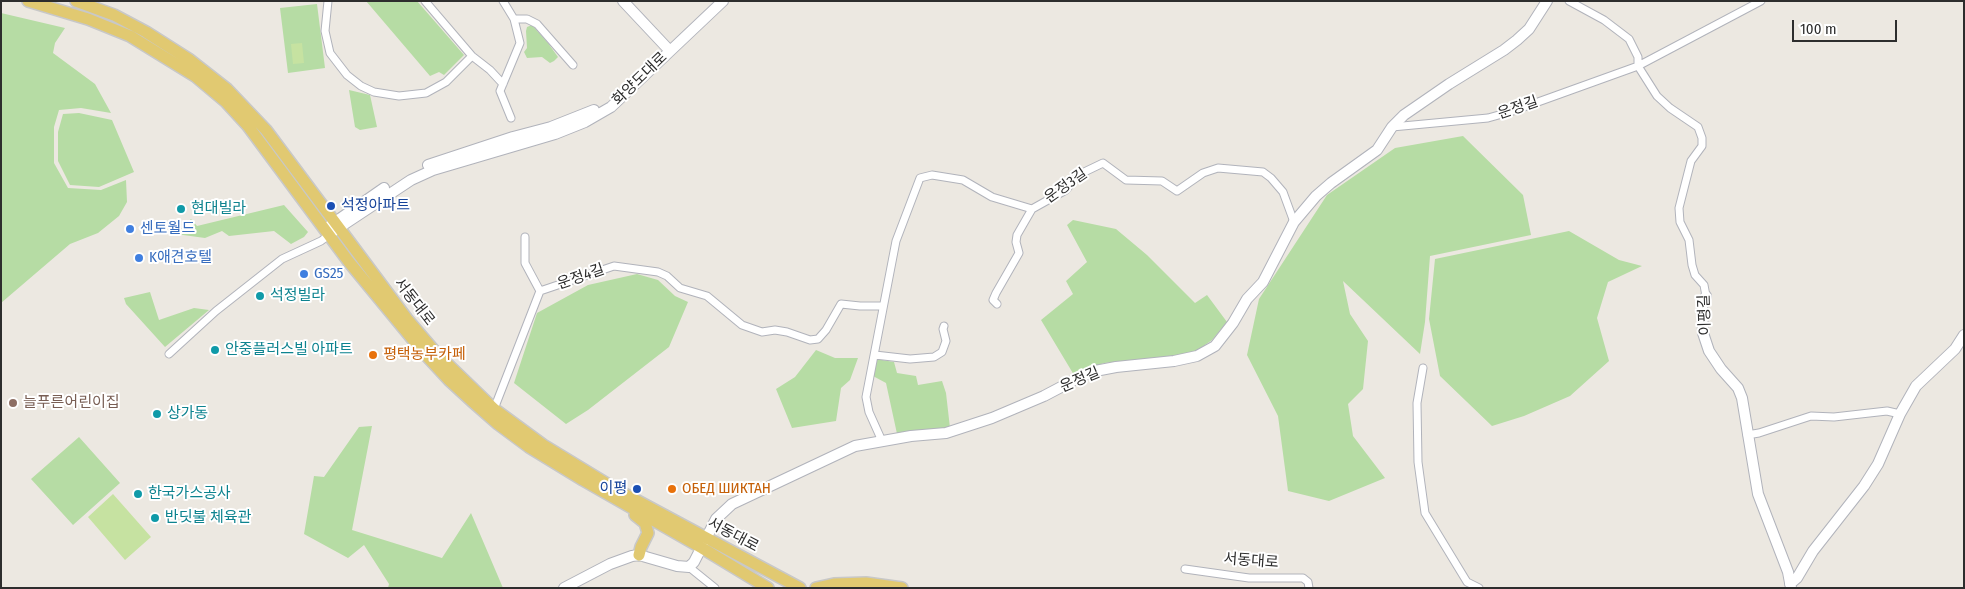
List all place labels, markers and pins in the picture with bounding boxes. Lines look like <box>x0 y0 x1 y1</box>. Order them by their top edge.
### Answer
place label: 석정아파트 <box>341 197 410 215</box>
place label: 현대빌라 <box>191 200 246 218</box>
marker: 석정아파트 <box>325 200 337 212</box>
marker: 현대빌라 <box>175 203 187 215</box>
place label: 센토월드 <box>140 220 195 238</box>
marker: 센토월드 <box>124 223 136 235</box>
place label: K애견호텔 <box>149 249 212 267</box>
marker: K애견호텔 <box>133 252 145 264</box>
place label: GS25 <box>314 265 343 283</box>
marker: GS25 <box>298 268 310 280</box>
place label: 석정빌라 <box>270 287 325 305</box>
marker: 석정빌라 <box>254 290 266 302</box>
place label: 안중플러스빌 아파트 <box>225 341 353 359</box>
marker: 안중플러스빌 아파트 <box>209 344 221 356</box>
place label: 평택농부카페 <box>383 346 466 364</box>
marker: 평택농부카페 <box>367 349 379 361</box>
place label: 늘푸른어린이집 <box>23 394 120 412</box>
marker: 늘푸른어린이집 <box>7 397 19 409</box>
place label: 상가동 <box>167 405 208 423</box>
marker: 상가동 <box>151 408 163 420</box>
place label: 이평 <box>599 480 627 498</box>
place label: ОБЕД ШИКТАН <box>682 480 771 498</box>
marker: 이평 <box>631 483 643 495</box>
marker: ОБЕД ШИКТАН <box>666 483 678 495</box>
place label: 한국가스공사 <box>148 485 231 503</box>
marker: 한국가스공사 <box>132 488 144 500</box>
place label: 반딧불 체육관 <box>165 509 251 527</box>
marker: 반딧불 체육관 <box>149 512 161 524</box>

